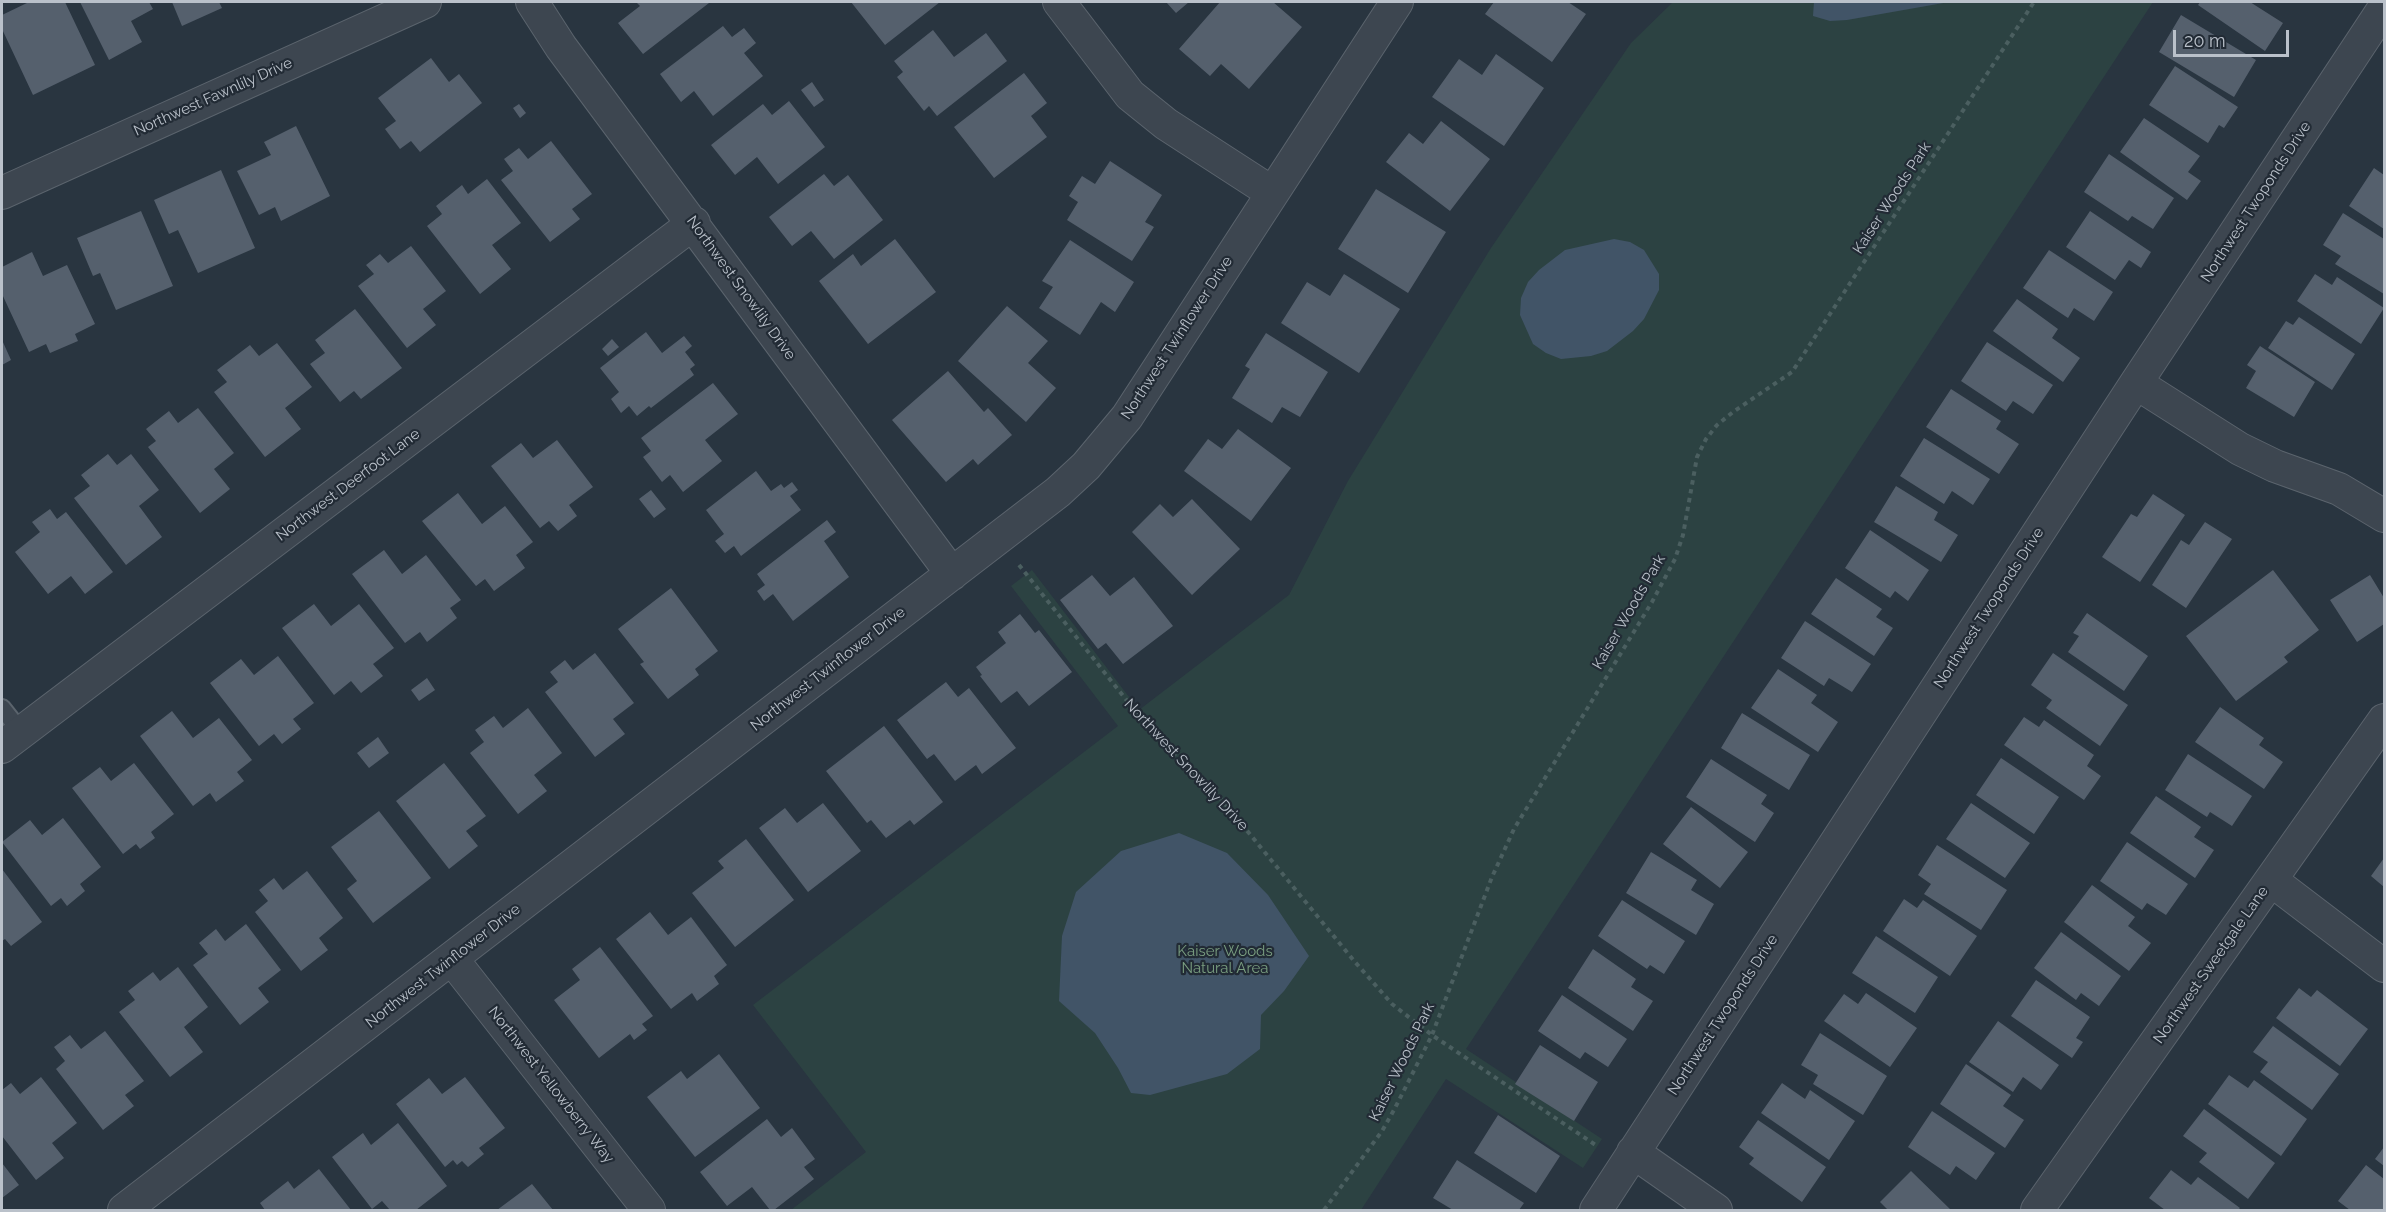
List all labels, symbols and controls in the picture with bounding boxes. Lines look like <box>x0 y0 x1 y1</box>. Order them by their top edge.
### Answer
scale bar <box>2176 18 2292 56</box>
text: 20 m <box>2184 30 2226 51</box>
street label: Northwest Fawnlily Drive <box>131 54 295 140</box>
street label: Northwest Twoponds Drive <box>2197 118 2315 286</box>
street label: Kaiser Woods Park <box>1849 139 1935 257</box>
street label: Northwest Snowlily Drive <box>683 212 799 364</box>
street label: Northwest Twinflower Drive <box>1117 253 1237 423</box>
street label: Northwest Deerfoot Lane <box>273 425 423 545</box>
street label: Northwest Twoponds Drive <box>1930 524 2048 692</box>
street label: Kaiser Woods Park <box>1589 551 1669 673</box>
street label: Northwest Twinflower Drive <box>747 603 909 735</box>
street label: Northwest Snowlily Drive <box>1120 695 1252 835</box>
street label: Northwest Sweetgale Lane <box>2150 883 2272 1047</box>
street label: Northwest Twinflower Drive <box>362 900 524 1032</box>
street label: Northwest Twoponds Drive <box>1664 931 1782 1099</box>
park label: Kaiser Woods Natural Area <box>1177 942 1273 977</box>
street label: Kaiser Woods Park <box>1365 1000 1439 1124</box>
street label: Northwest Yellowberry Way <box>484 1003 618 1167</box>

